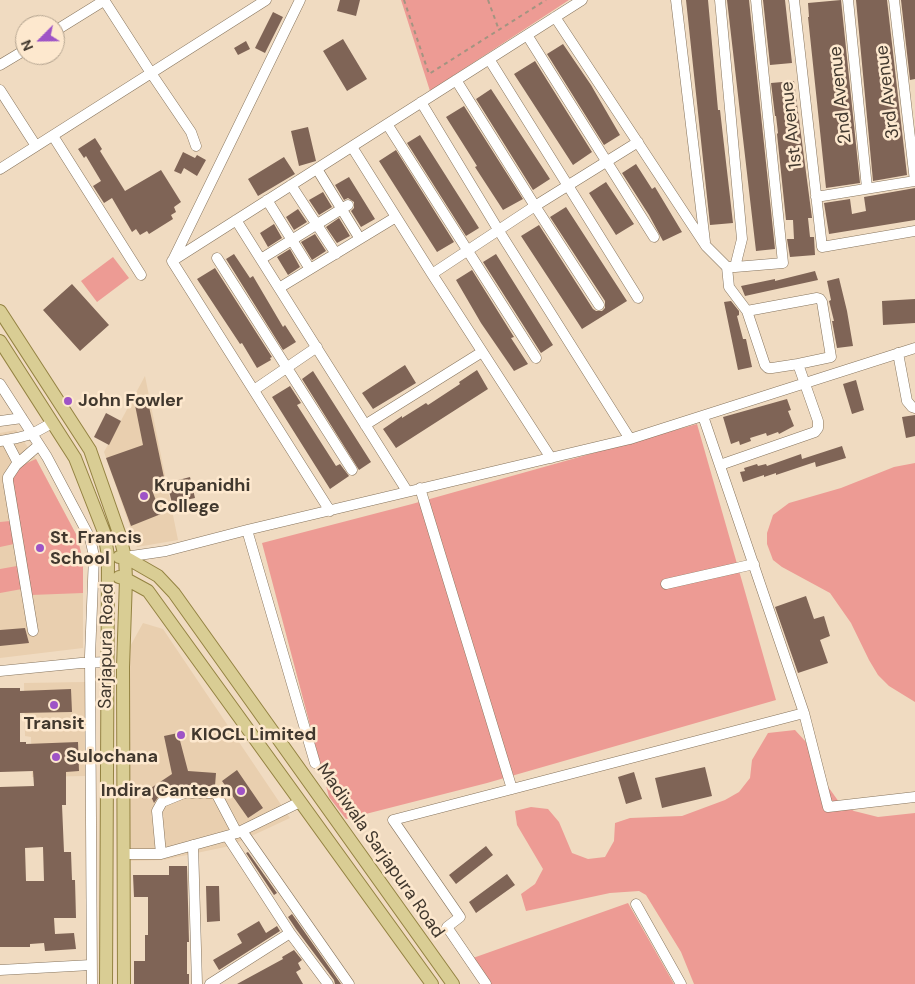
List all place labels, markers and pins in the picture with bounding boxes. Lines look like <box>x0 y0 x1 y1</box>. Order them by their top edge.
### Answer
place label: John Fowler <box>78 390 183 412</box>
marker: John Fowler <box>62 395 74 407</box>
place label: Krupanidhi College <box>154 475 250 518</box>
marker: Krupanidhi College <box>138 490 150 502</box>
place label: St. Francis School <box>50 527 142 570</box>
marker: St. Francis School <box>34 542 46 554</box>
marker: Transit <box>48 699 60 711</box>
place label: Transit <box>23 713 85 735</box>
place label: KIOCL Limited <box>191 724 316 746</box>
marker: KIOCL Limited <box>175 729 187 741</box>
place label: Sulochana <box>66 746 158 768</box>
marker: Sulochana <box>50 751 62 763</box>
place label: Indira Canteen <box>101 780 231 802</box>
marker: Indira Canteen <box>235 785 247 797</box>

